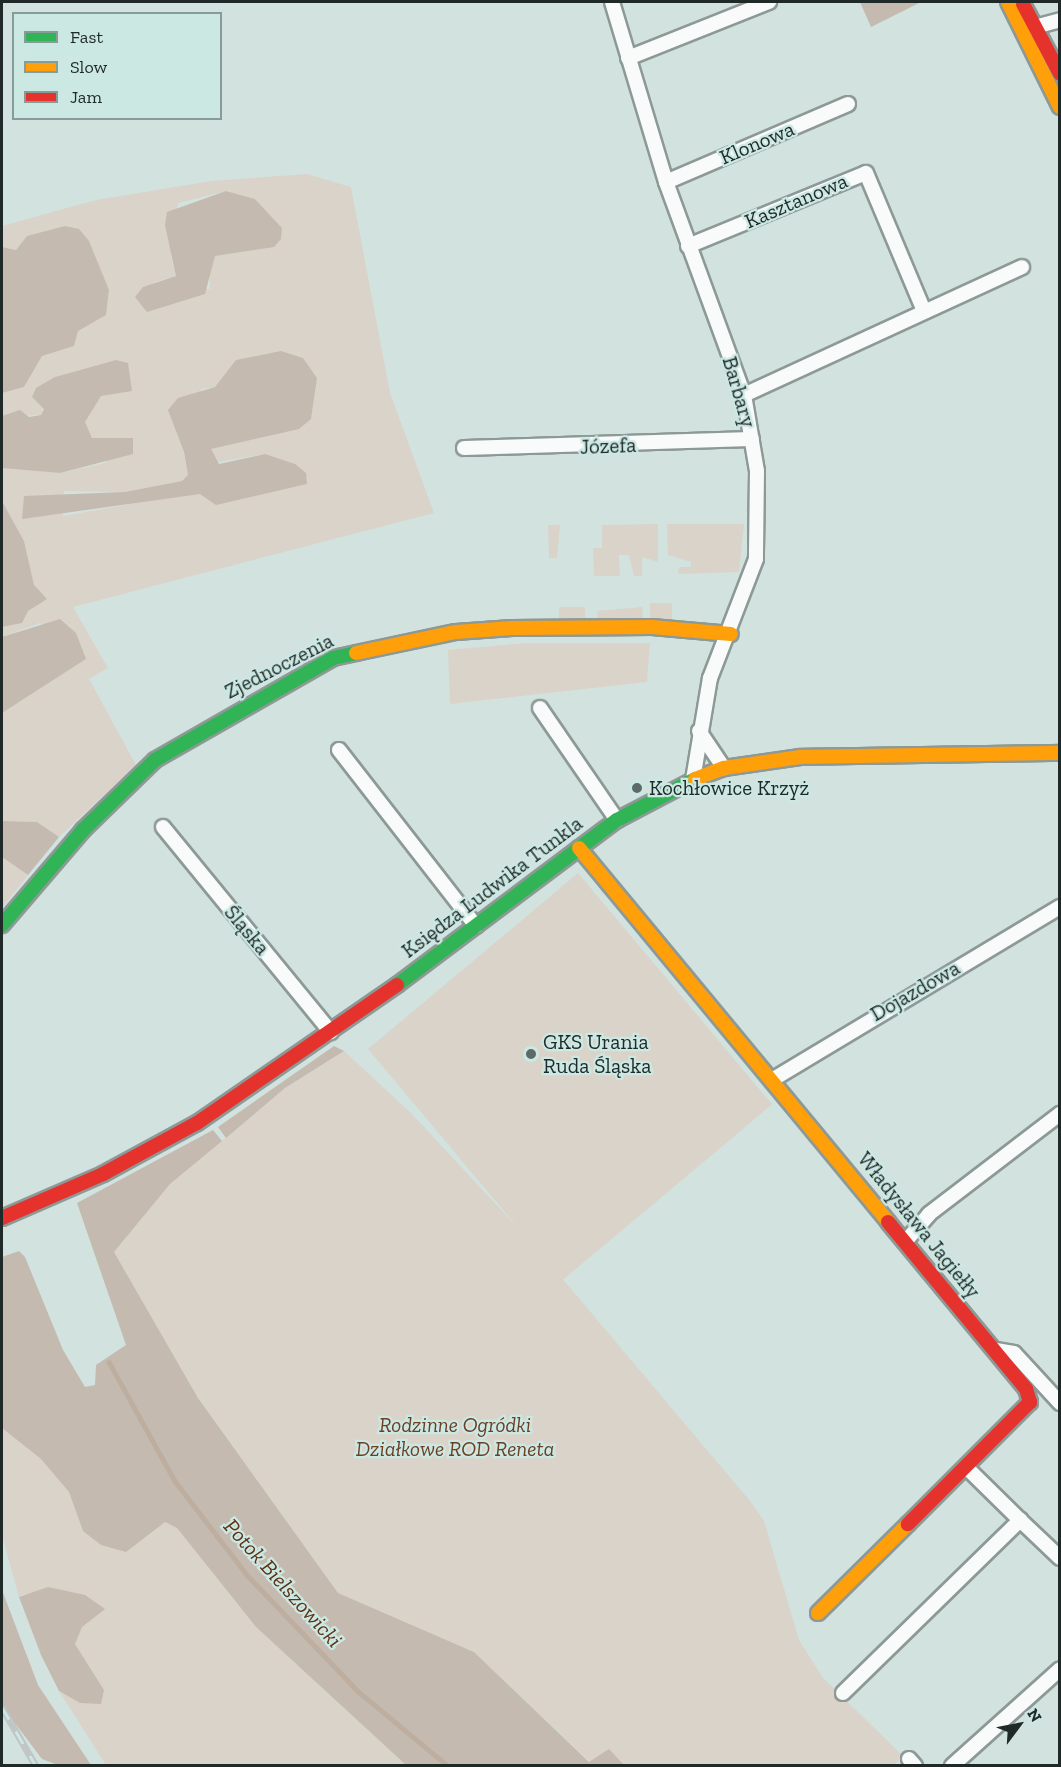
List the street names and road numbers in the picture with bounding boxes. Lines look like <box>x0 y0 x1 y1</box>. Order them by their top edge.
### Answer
street label: Klonowa <box>716 116 798 170</box>
street label: Kasztanowa <box>741 168 851 234</box>
street label: Barbary <box>717 354 761 430</box>
street label: Józefa <box>579 432 637 460</box>
street label: Zjednoczenia <box>220 628 338 704</box>
street label: Księdza Ludwika Tunkla <box>396 811 588 963</box>
street label: Śląska <box>219 900 275 960</box>
street label: Dojazdowa <box>866 955 964 1027</box>
street label: Władysława Jagiełły <box>852 1147 986 1303</box>

